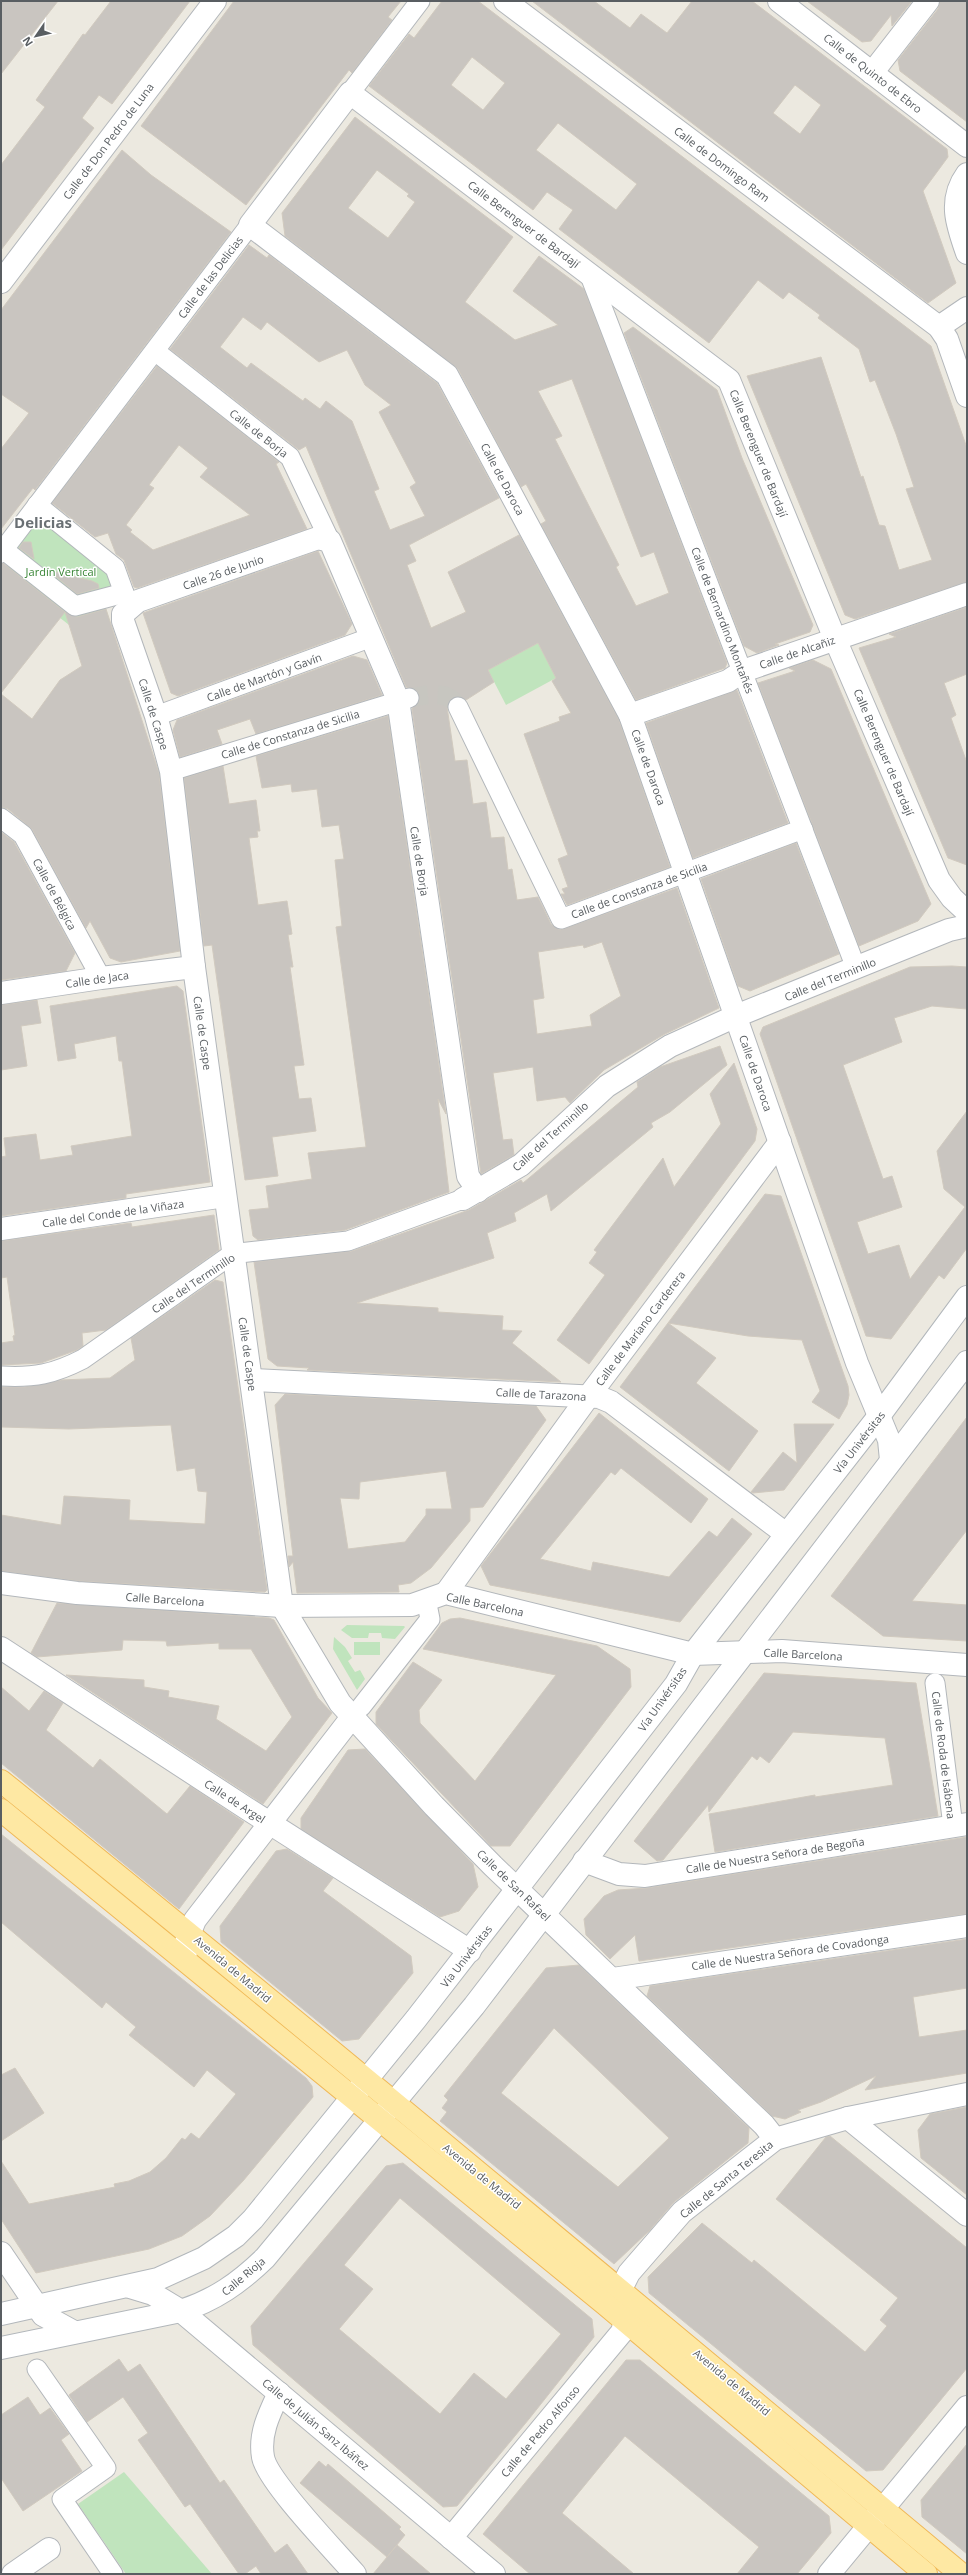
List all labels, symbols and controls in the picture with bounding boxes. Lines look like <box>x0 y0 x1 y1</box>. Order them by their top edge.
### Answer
north arrow <box>16 16 56 56</box>
street label: Calle de Quinto de Ebro <box>821 30 926 116</box>
text: N <box>19 34 36 50</box>
street label: Calle de Don Pedro de Luna <box>59 80 157 202</box>
street label: Calle de Domingo Ram <box>671 123 773 205</box>
street label: Calle Berenguer de Bardají <box>465 177 583 271</box>
street label: Calle de las Delicias <box>174 233 246 321</box>
street label: Calle Berenguer de Bardají <box>726 387 792 519</box>
street label: Calle de Borja <box>227 405 291 461</box>
street label: Calle de Daroca <box>478 440 528 518</box>
district label: Delicias <box>14 512 72 532</box>
street label: Calle de Bernardino Montañés <box>688 545 758 695</box>
street label: Calle 26 de Junio <box>181 551 266 593</box>
park label: Jardín Vertical <box>25 564 96 579</box>
street label: Calle de Alcañiz <box>757 632 837 672</box>
street label: Calle de Martón y Gavín <box>204 649 324 705</box>
street label: Calle de Caspe <box>135 676 173 752</box>
street label: Calle Berenguer de Bardají <box>850 686 918 818</box>
street label: Calle de Constanza de Sicilia <box>219 706 361 762</box>
street label: Calle de Daroca <box>628 727 670 807</box>
street label: Calle de Borja <box>407 825 433 897</box>
street label: Calle de Bélgica <box>30 855 80 933</box>
street label: Calle de Constanza de Sicilia <box>569 858 709 922</box>
street label: Calle del Terminillo <box>782 954 878 1004</box>
street label: Calle de Jaca <box>64 967 130 991</box>
street label: Calle de Caspe <box>190 995 216 1071</box>
street label: Calle de Daroca <box>736 1033 776 1113</box>
street label: Calle del Terminillo <box>509 1098 592 1174</box>
street label: Calle del Conde de la Viñaza <box>41 1196 185 1230</box>
street label: Calle del Terminillo <box>148 1249 238 1316</box>
street label: Calle de Mariano Carderera <box>592 1267 688 1389</box>
street label: Calle de Caspe <box>235 1316 261 1392</box>
street label: Calle de Tarazona <box>495 1384 587 1404</box>
street label: Vía Univérsitas <box>830 1408 888 1476</box>
street label: Calle Barcelona <box>445 1588 525 1620</box>
street label: Calle Barcelona <box>125 1589 205 1609</box>
street label: Calle Barcelona <box>763 1644 843 1664</box>
street label: Vía Univérsitas <box>634 1664 690 1734</box>
street label: Calle de Roda de Isábena <box>929 1690 959 1820</box>
street label: Calle de Argel <box>202 1776 268 1826</box>
street label: Calle de Nuestra Señora de Begoña <box>685 1833 865 1877</box>
street label: Calle de San Rafael <box>474 1846 554 1924</box>
street label: Vía Univérsitas <box>437 1922 495 1990</box>
street label: Calle de Nuestra Señora de Covadonga <box>690 1931 890 1973</box>
street label: Avenida de Madrid <box>191 1932 275 2006</box>
street label: Calle de Santa Teresita <box>676 2137 776 2221</box>
street label: Avenida de Madrid <box>440 2140 524 2212</box>
street label: Calle Rioja <box>218 2253 268 2299</box>
street label: Avenida de Madrid <box>690 2345 774 2419</box>
street label: Calle de Julián Sanz Ibáñez <box>259 2375 373 2473</box>
street label: Calle de Pedro Alfonso <box>497 2382 583 2480</box>

